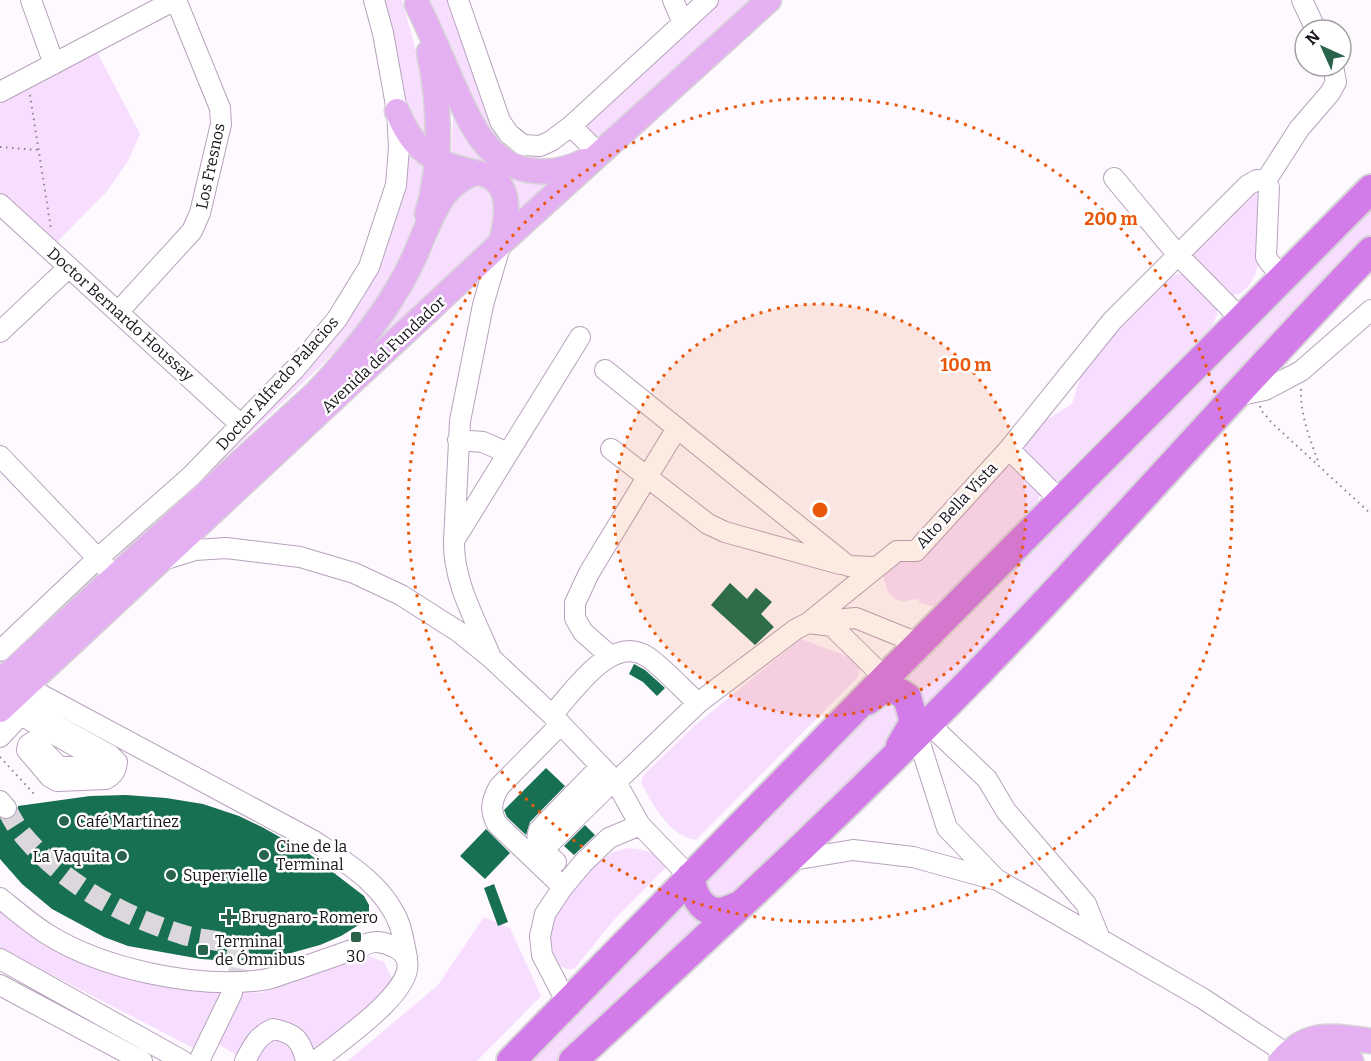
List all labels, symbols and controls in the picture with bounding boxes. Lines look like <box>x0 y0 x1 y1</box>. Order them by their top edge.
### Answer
north arrow <box>1293 18 1353 78</box>
text: N <box>1302 27 1324 49</box>
street label: Los Fresnos <box>192 121 229 211</box>
text: 200 m <box>1084 208 1138 230</box>
street label: Doctor Bernardo Houssay <box>44 244 198 386</box>
street label: Avenida del Fundador <box>318 292 449 417</box>
street label: Doctor Alfredo Palacios <box>212 313 342 454</box>
text: 100 m <box>940 354 992 376</box>
street label: Alto Bella Vista <box>912 458 1001 552</box>
centre of rings <box>810 500 830 520</box>
place label: Café Martínez <box>76 812 179 831</box>
marker: Café Martínez <box>57 814 71 828</box>
place label: Cine de la Terminal <box>276 837 348 874</box>
place label: La Vaquita <box>33 847 110 866</box>
marker: Cine de la Terminal <box>257 848 271 862</box>
marker: La Vaquita <box>115 849 129 863</box>
place label: Supervielle <box>183 866 268 885</box>
marker: Supervielle <box>164 868 178 882</box>
place label: Brugnaro-Romero <box>241 908 378 927</box>
marker: Brugnaro-Romero <box>222 910 236 924</box>
marker: 30 <box>349 930 363 944</box>
place label: Terminal de Ómnibus <box>215 932 305 969</box>
marker: Terminal de Ómnibus <box>196 943 210 957</box>
place label: 30 <box>346 947 366 966</box>

